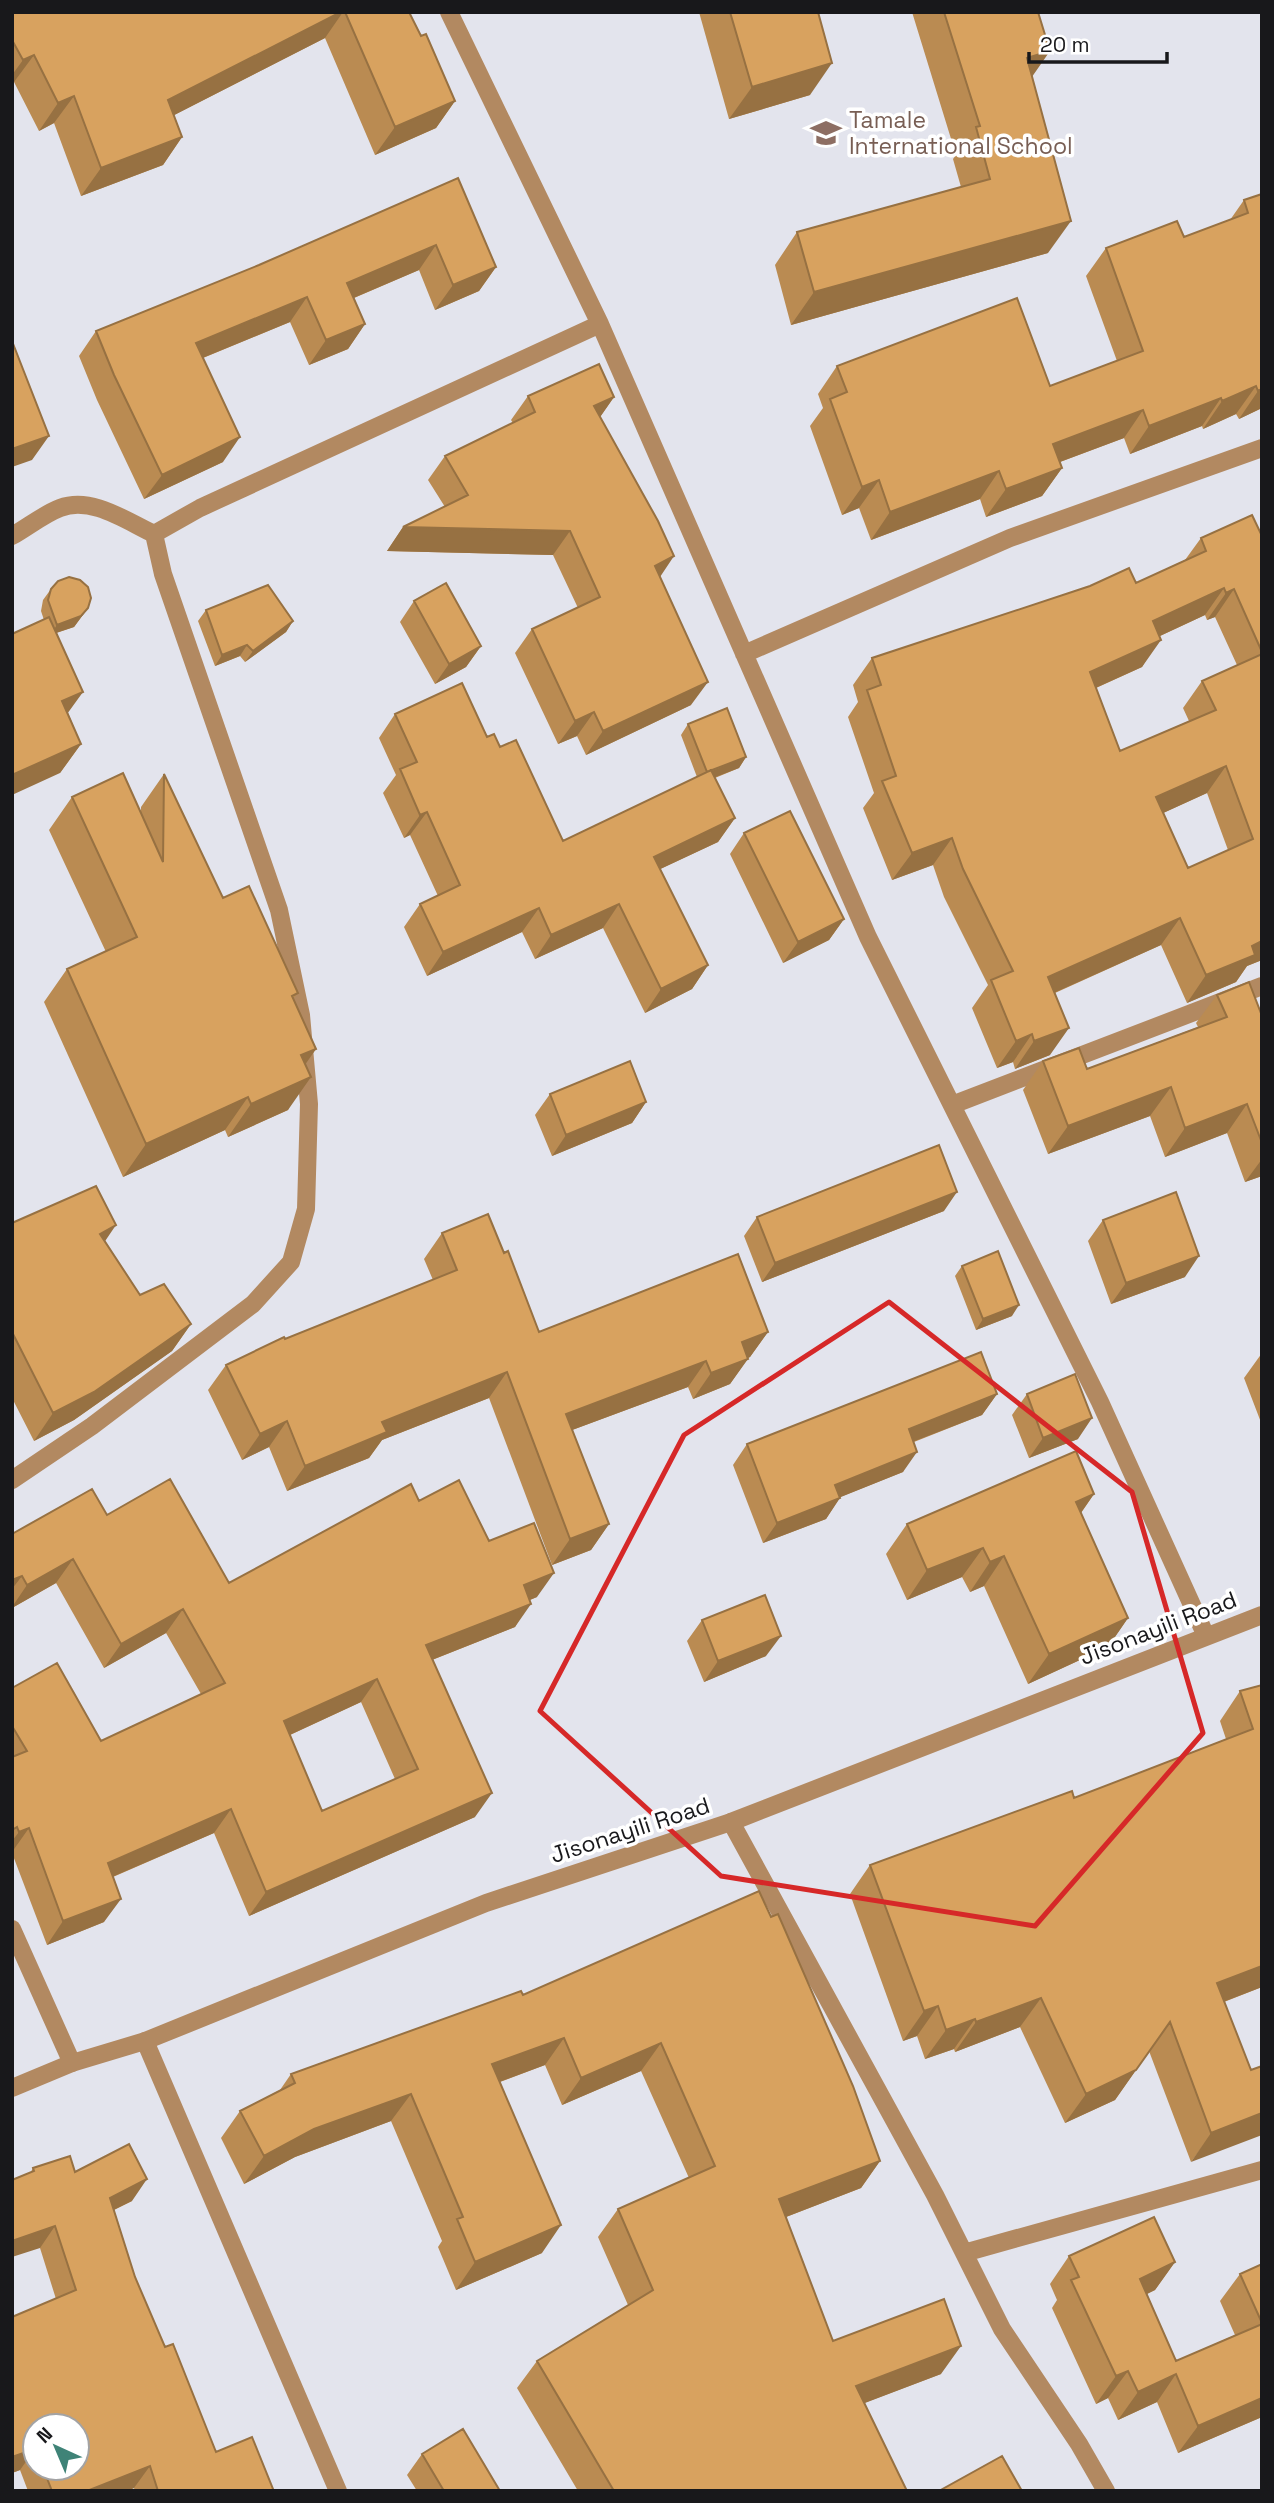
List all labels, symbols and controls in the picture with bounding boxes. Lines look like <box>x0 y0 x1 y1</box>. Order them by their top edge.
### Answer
scale bar <box>1029 21 1167 65</box>
text: 20 m <box>1040 31 1090 58</box>
place label: Tamale International School <box>849 105 1073 161</box>
school or university icon: Tamale International School <box>809 116 843 150</box>
street label: Jisonayili Road <box>1075 1584 1241 1672</box>
street label: Jisonayili Road <box>546 1790 714 1870</box>
north arrow <box>21 2412 91 2482</box>
text: N <box>31 2422 58 2449</box>

